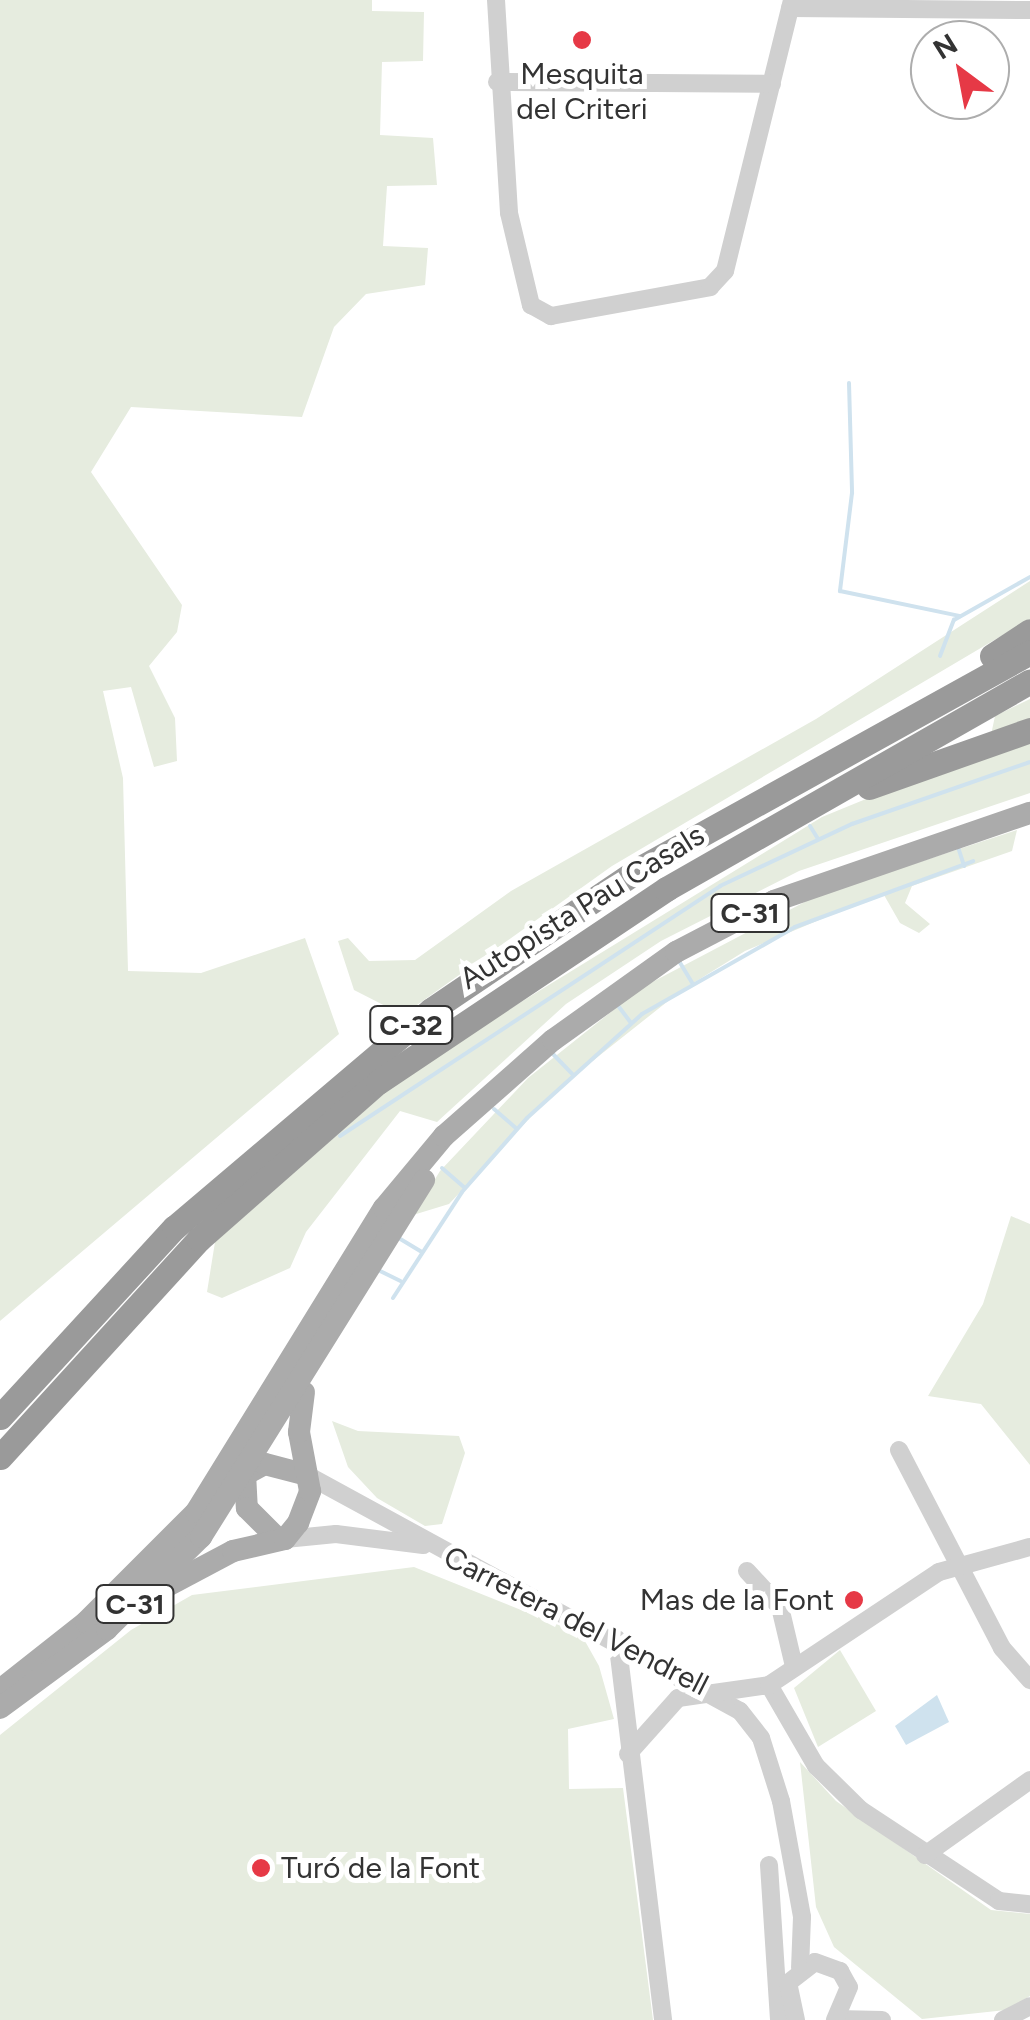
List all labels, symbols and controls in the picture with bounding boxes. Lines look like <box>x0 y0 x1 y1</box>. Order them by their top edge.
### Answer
north arrow <box>910 20 1010 120</box>
text: N <box>927 26 963 66</box>
marker: Mesquita del Criteri <box>571 29 593 51</box>
place label: Mesquita del Criteri <box>516 56 648 126</box>
street label: Autopista Pau Casals <box>453 817 711 997</box>
road number: C-31 <box>710 890 790 936</box>
road number: C-32 <box>368 1002 454 1048</box>
street label: Carretera del Vendrell <box>438 1539 714 1703</box>
road number: C-31 <box>95 1581 175 1627</box>
place label: Mas de la Font <box>640 1582 834 1618</box>
marker: Mas de la Font <box>843 1589 865 1611</box>
place label: Turó de la Font <box>281 1850 480 1886</box>
marker: Turó de la Font <box>250 1857 272 1879</box>

